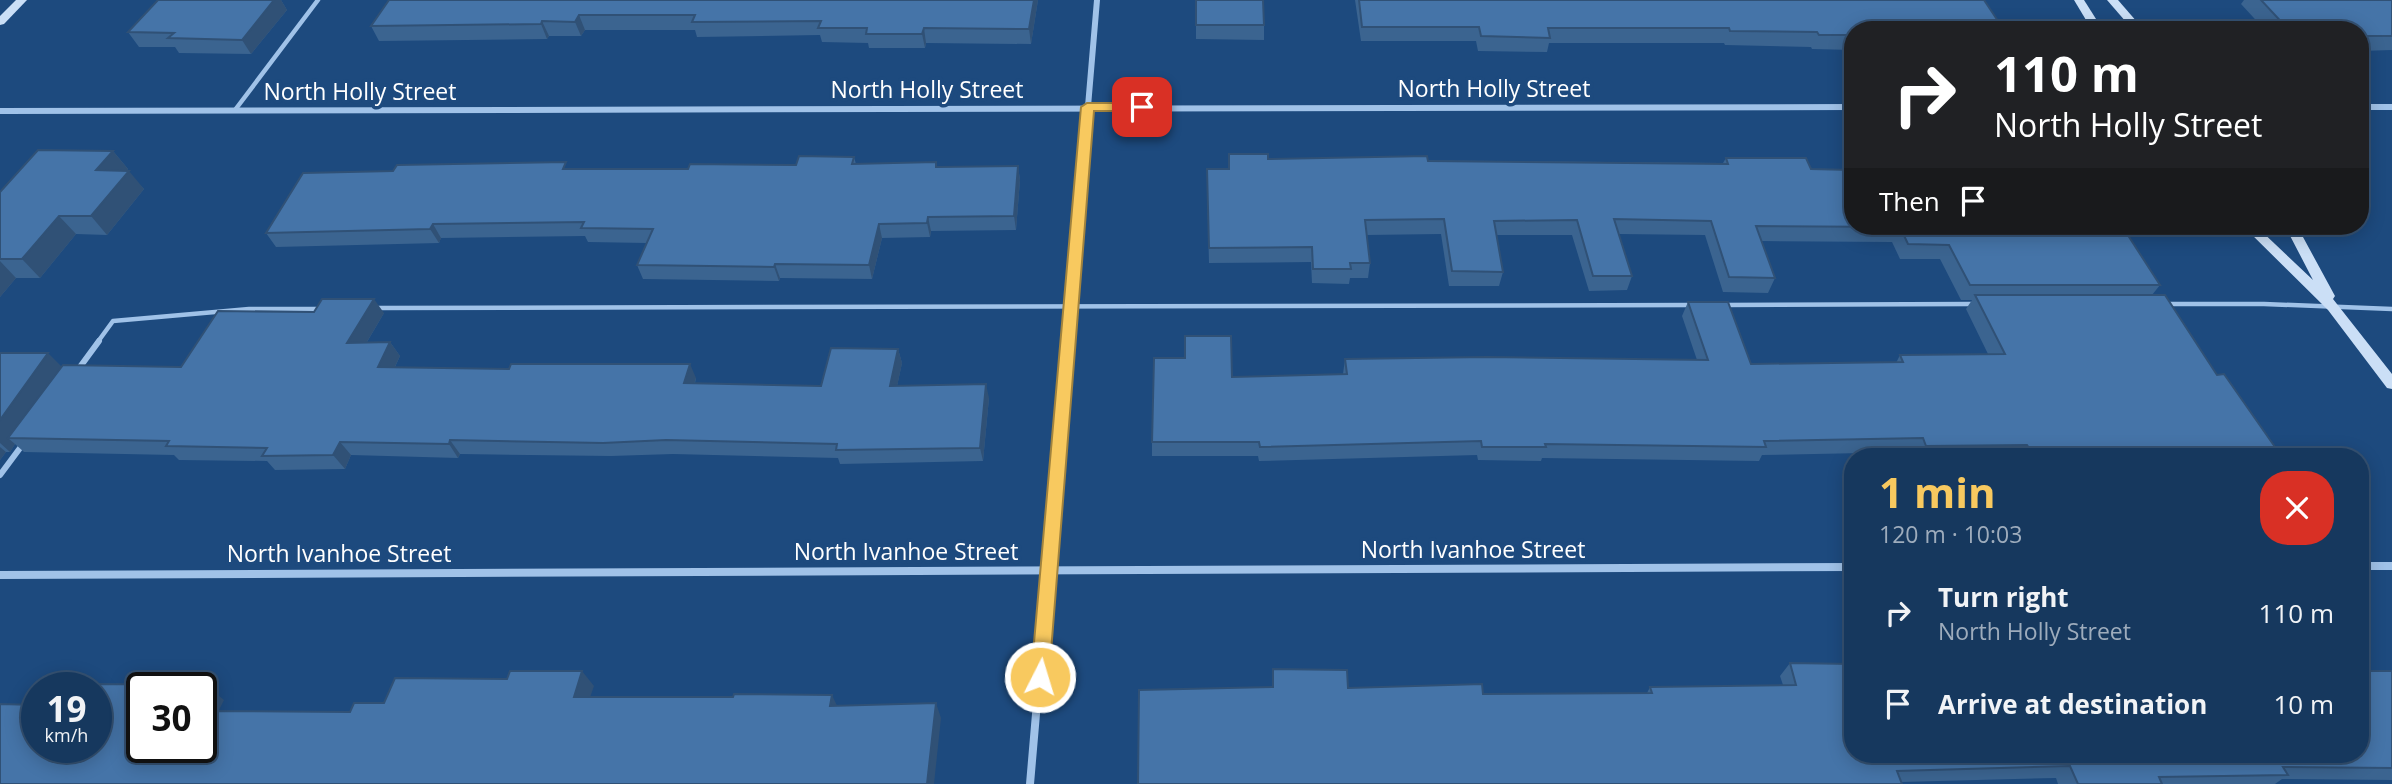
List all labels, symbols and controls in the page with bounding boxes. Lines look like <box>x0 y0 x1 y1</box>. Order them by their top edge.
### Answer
text: 110 m <box>1994 40 2139 106</box>
icon: right <box>1879 49 1970 140</box>
street label: North Holly Street <box>1398 72 1590 104</box>
street label: North Holly Street <box>831 73 1023 105</box>
street label: North Holly Street <box>264 75 456 107</box>
pin <box>1112 77 1172 137</box>
icon: arrive <box>1123 88 1161 126</box>
text: North Holly Street <box>1994 103 2262 146</box>
icon: arrive <box>1954 182 1992 220</box>
text: Then <box>1879 183 1940 219</box>
text: 1 min <box>1879 463 1996 520</box>
button: close <box>2260 471 2334 545</box>
text: 120 m · 10:03 <box>1879 518 2022 550</box>
street label: North Ivanhoe Street <box>1361 533 1585 565</box>
street label: North Ivanhoe Street <box>794 535 1018 567</box>
street label: North Ivanhoe Street <box>227 537 451 569</box>
text: Turn right <box>1938 579 2069 615</box>
icon: right <box>1879 594 1917 632</box>
text: 110 m <box>2259 595 2334 631</box>
text: North Holly Street <box>1938 615 2131 647</box>
position arrow <box>1003 640 1077 714</box>
speed limit sign: 30 <box>126 672 217 763</box>
text: 19 <box>46 685 87 732</box>
icon: arrive <box>1879 685 1917 723</box>
text: Arrive at destination <box>1938 686 2207 722</box>
text: 10 m <box>2273 686 2334 722</box>
text: km/h <box>45 723 88 747</box>

